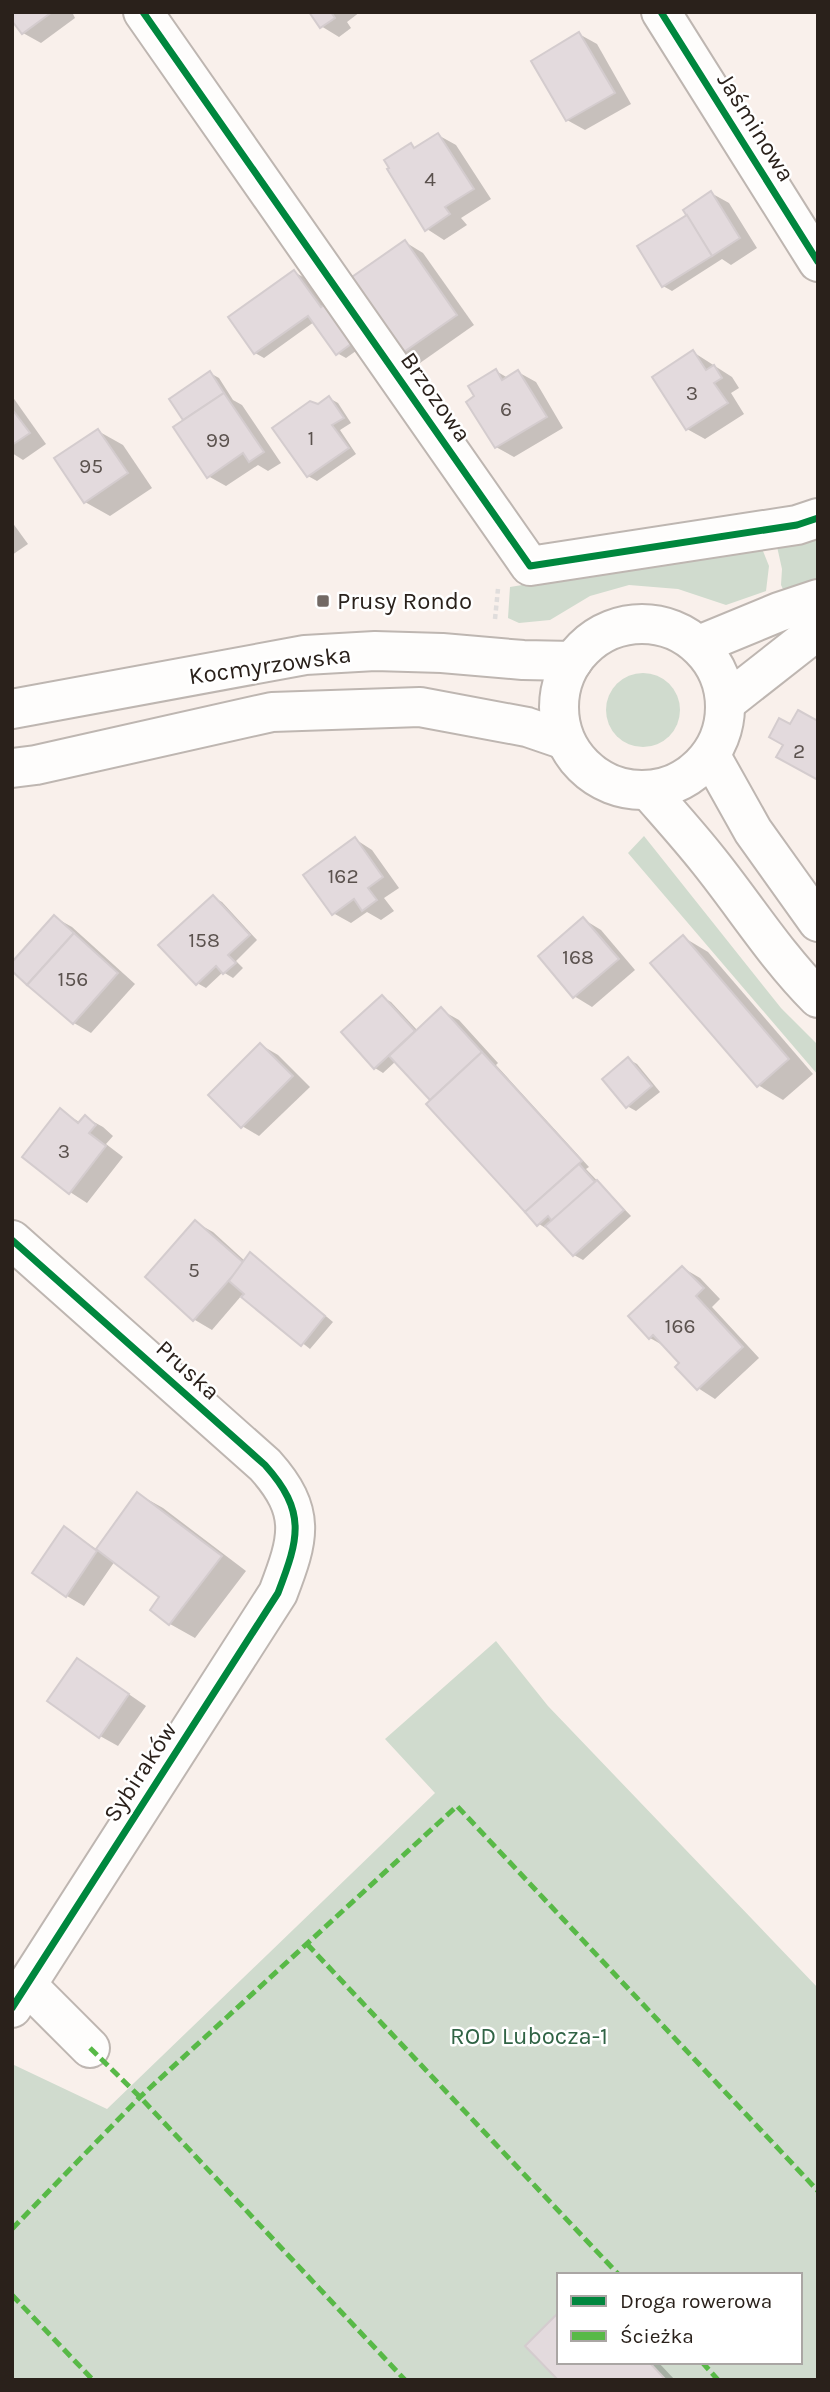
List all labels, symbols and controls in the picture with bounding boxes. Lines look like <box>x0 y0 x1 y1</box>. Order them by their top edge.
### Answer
street label: Jaśminowa <box>711 67 801 187</box>
house number: 4 <box>424 167 436 191</box>
street label: Brzozowa <box>395 347 477 447</box>
house number: 3 <box>686 381 698 405</box>
house number: 6 <box>500 397 512 421</box>
house number: 1 <box>308 426 314 450</box>
house number: 99 <box>206 428 230 452</box>
house number: 95 <box>79 454 103 478</box>
place label: Prusy Rondo <box>337 587 472 615</box>
marker: Prusy Rondo <box>315 593 331 609</box>
street label: Kocmyrzowska <box>187 640 353 690</box>
house number: 2 <box>793 739 805 763</box>
house number: 162 <box>327 864 359 888</box>
house number: 158 <box>188 928 220 952</box>
house number: 168 <box>562 945 594 969</box>
house number: 156 <box>58 967 88 991</box>
house number: 3 <box>58 1139 70 1163</box>
house number: 5 <box>188 1258 200 1282</box>
house number: 166 <box>665 1314 696 1338</box>
street label: Pruska <box>150 1334 226 1406</box>
street label: Sybiraków <box>97 1717 183 1827</box>
park label: ROD Lubocza-1 <box>450 2022 608 2050</box>
legend <box>557 2273 802 2364</box>
text: Droga rowerowa <box>620 2289 772 2313</box>
text: Ścieżka <box>620 2324 694 2348</box>

